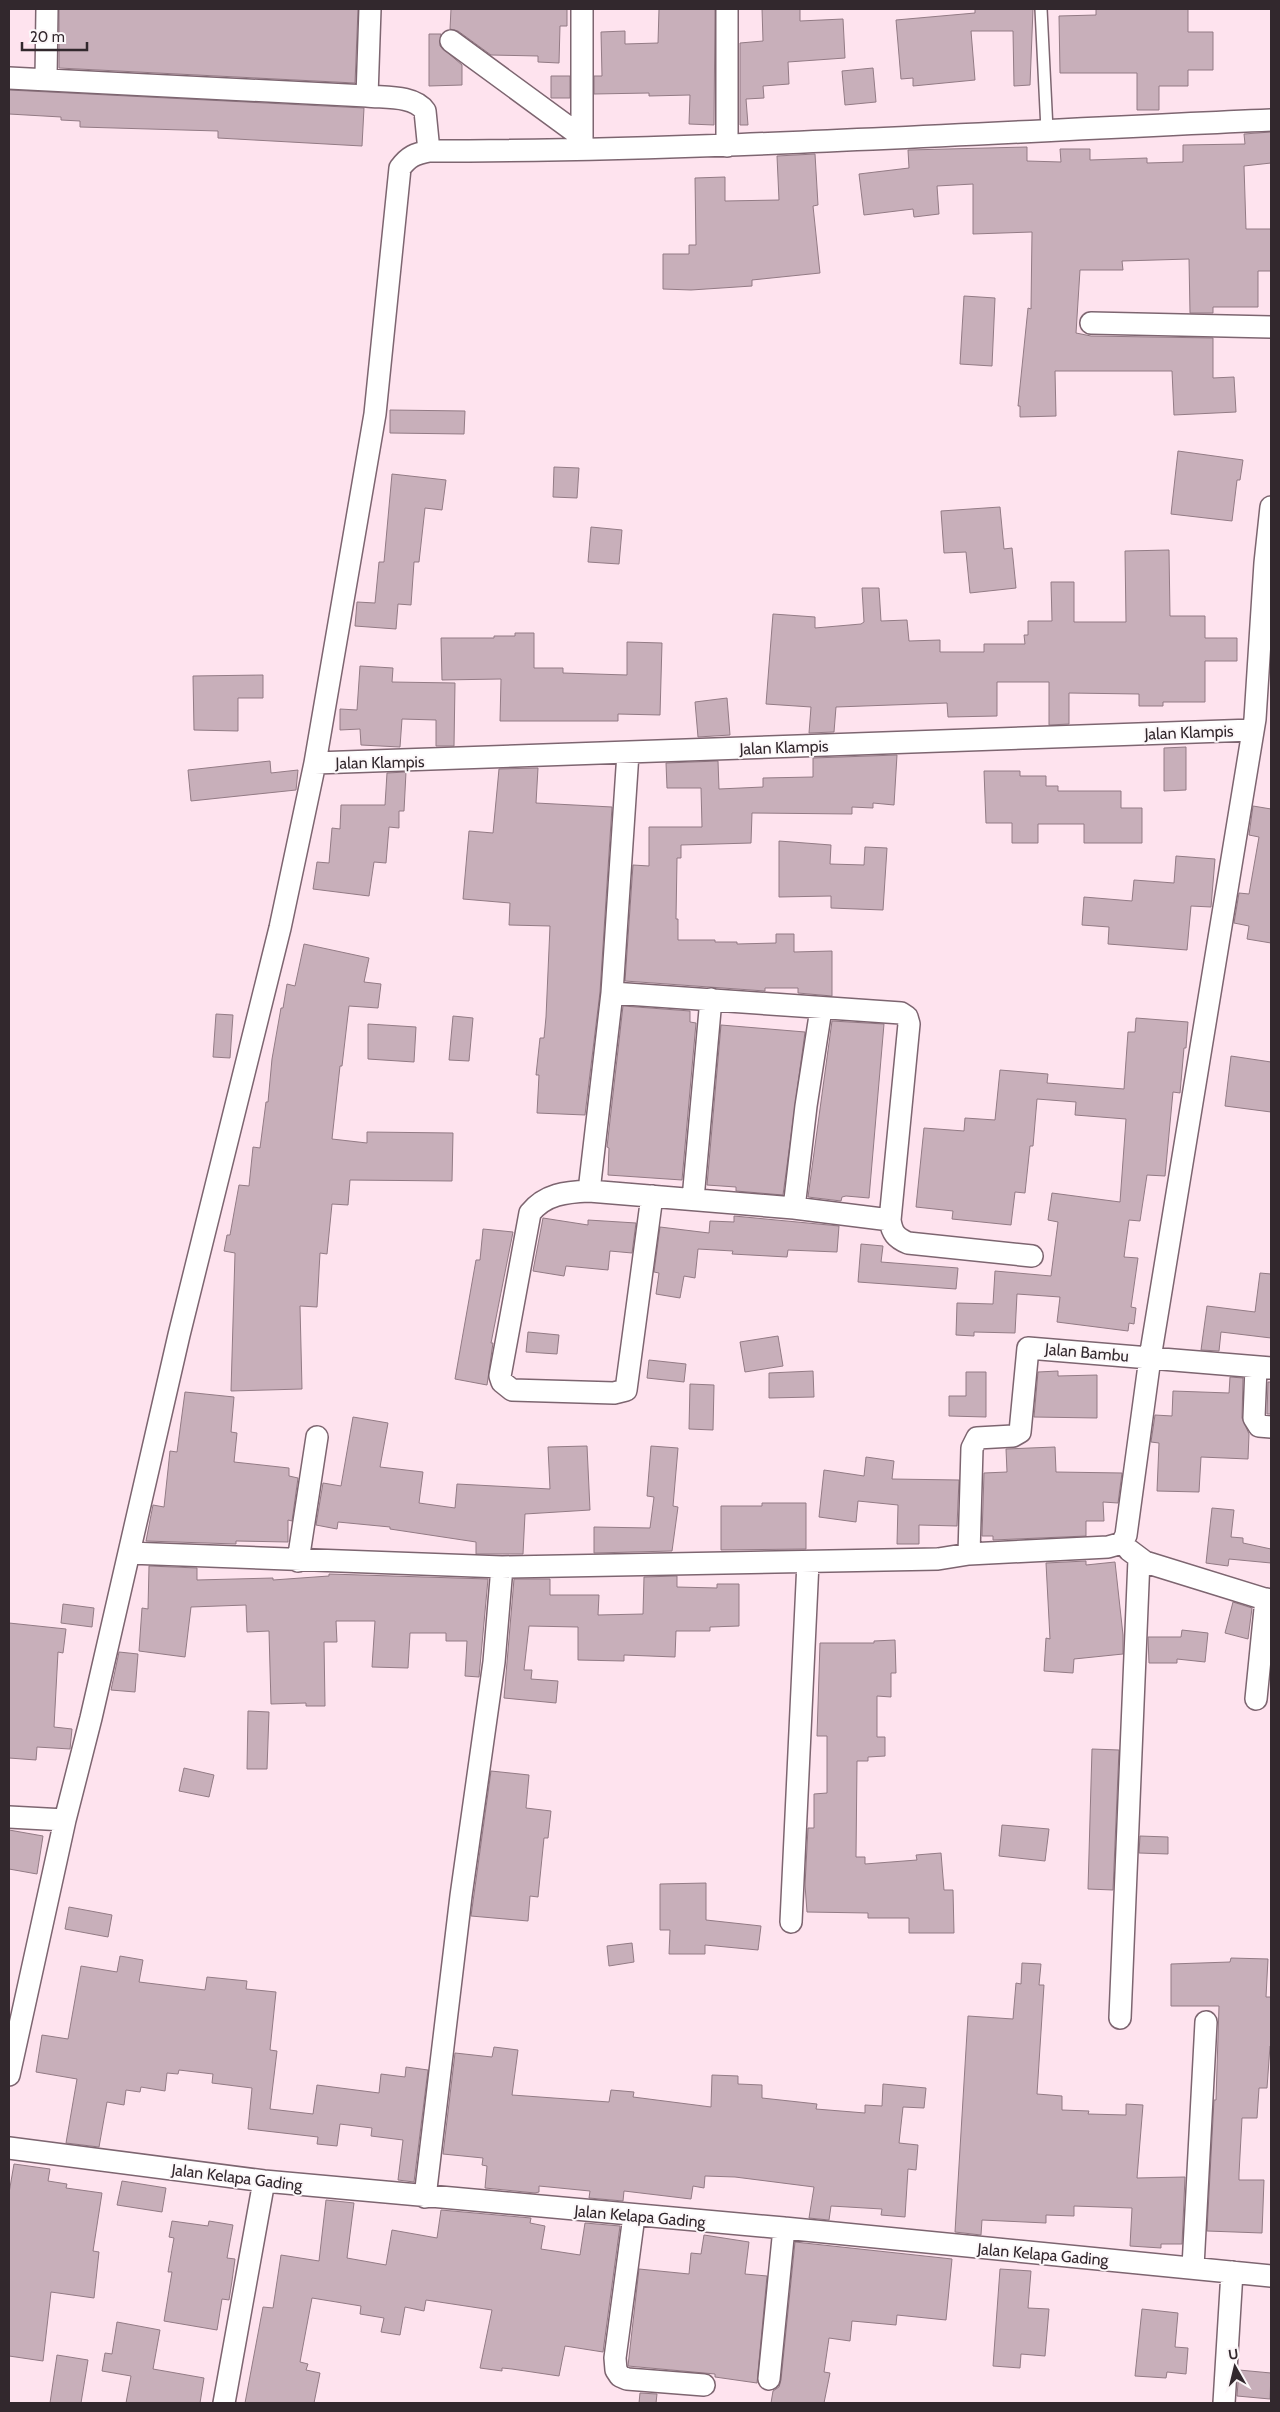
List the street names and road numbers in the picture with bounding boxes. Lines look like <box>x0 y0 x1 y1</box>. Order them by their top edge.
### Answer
street label: Jalan Klampis <box>1143 721 1234 744</box>
street label: Jalan Klampis <box>738 736 829 759</box>
street label: Jalan Klampis <box>334 752 425 773</box>
street label: Jalan Bambu <box>1043 1339 1130 1366</box>
street label: Jalan Kelapa Gading <box>169 2160 304 2195</box>
street label: Jalan Kelapa Gading <box>573 2201 707 2232</box>
street label: Jalan Kelapa Gading <box>976 2239 1110 2270</box>

